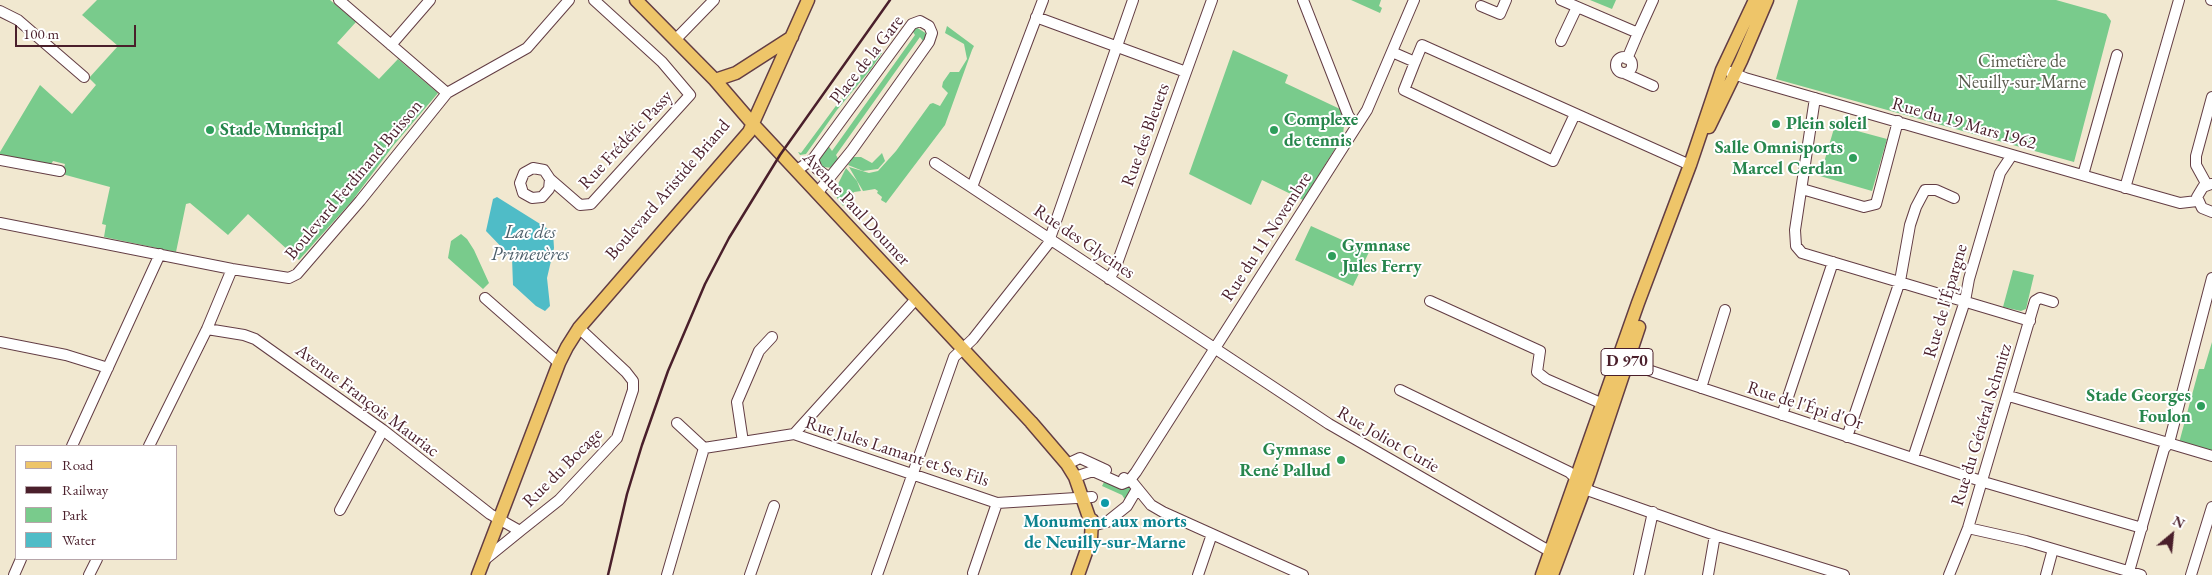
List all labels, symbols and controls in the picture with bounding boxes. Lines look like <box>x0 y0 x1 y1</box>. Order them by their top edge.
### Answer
street label: Place de la Gare <box>825 11 909 109</box>
scale bar <box>18 15 139 47</box>
text: 100 m <box>23 24 59 43</box>
park label: Cimetière de Neuilly-sur-Marne <box>1958 51 2086 94</box>
street label: Rue des Bleuets <box>1117 80 1175 190</box>
street label: Rue Frédéric Passy <box>574 86 678 194</box>
street label: Rue du 19 Mars 1962 <box>1889 93 2039 155</box>
street label: Boulevard Ferdinand Buisson <box>281 96 427 264</box>
place label: Complexe de tennis <box>1284 109 1358 152</box>
place label: Plein soleil <box>1786 113 1867 135</box>
street label: Boulevard Aristide Briand <box>601 115 735 265</box>
marker: Plein soleil <box>1770 118 1782 130</box>
place label: Stade Municipal <box>220 119 342 141</box>
marker: Stade Municipal <box>204 124 216 136</box>
marker: Complexe de tennis <box>1268 124 1280 136</box>
place label: Salle Omnisports Marcel Cerdan <box>1715 137 1843 180</box>
street label: Avenue Paul Doumer <box>798 148 914 270</box>
marker: Salle Omnisports Marcel Cerdan <box>1847 152 1859 164</box>
street label: Rue du 11 Novembre <box>1217 168 1317 306</box>
street label: Rue des Glycines <box>1029 200 1139 284</box>
water label: Lac des Primevères <box>491 222 569 266</box>
place label: Gymnase Jules Ferry <box>1342 235 1422 278</box>
street label: Rue de l'Épargne <box>1919 242 1973 360</box>
marker: Gymnase Jules Ferry <box>1326 250 1338 262</box>
street label: Avenue François Mauriac <box>291 340 443 462</box>
street label: Rue du Général Schmitz <box>1947 341 2017 509</box>
road number: D 970 <box>1601 348 1653 376</box>
street label: Rue de l'Épi d'Or <box>1744 377 1866 435</box>
place label: Stade Georges Foulon <box>2086 385 2191 428</box>
marker: Stade Georges Foulon <box>2195 400 2207 412</box>
street label: Rue Joliot Curie <box>1333 402 1443 478</box>
street label: Rue Jules Lamant et Ses Fils <box>802 412 992 492</box>
street label: Rue du Bocage <box>519 424 607 512</box>
place label: Gymnase René Pallud <box>1240 439 1331 482</box>
legend <box>15 445 178 560</box>
marker: Gymnase René Pallud <box>1335 454 1347 466</box>
text: Road <box>62 455 93 474</box>
text: Railway <box>62 480 108 499</box>
marker: Monument aux morts de Neuilly-sur-Marne <box>1099 497 1111 509</box>
text: Park <box>62 505 88 524</box>
north arrow <box>2147 510 2197 560</box>
place label: Monument aux morts de Neuilly-sur-Marne <box>1023 511 1187 554</box>
text: N <box>2170 511 2188 532</box>
text: Water <box>62 530 96 549</box>

